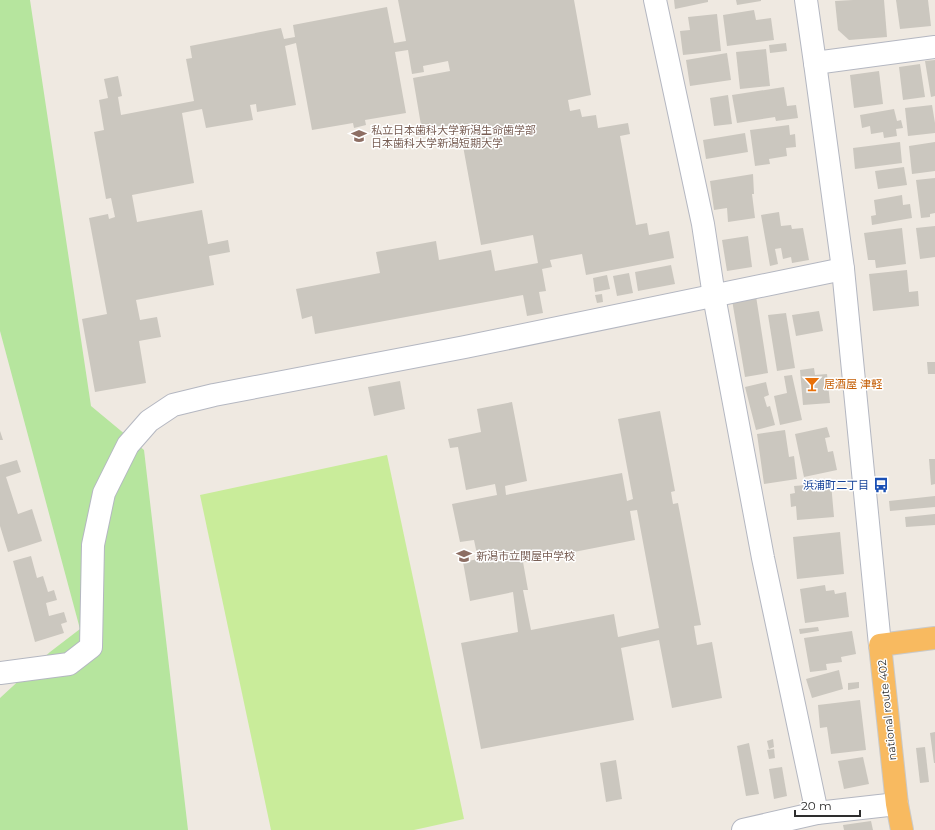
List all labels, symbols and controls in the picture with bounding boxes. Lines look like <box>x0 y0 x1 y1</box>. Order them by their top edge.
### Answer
place label: 私立日本歯科大学新潟生命歯学部 日本歯科大学新潟短期大学 <box>371 123 536 150</box>
school or university icon: 私立日本歯科大学新潟生命歯学部 日本歯科大学新潟短期大学 <box>350 127 368 145</box>
bar icon: 居酒屋 津軽 <box>803 375 821 393</box>
place label: 居酒屋 津軽 <box>824 377 883 391</box>
bus stop icon: 浜浦町二丁目 <box>872 476 890 494</box>
place label: 浜浦町二丁目 <box>803 478 869 492</box>
school or university icon: 新潟市立関屋中学校 <box>455 547 473 565</box>
place label: 新潟市立関屋中学校 <box>476 549 575 563</box>
street label: national route 402 <box>875 659 899 761</box>
scale bar <box>795 792 860 818</box>
text: 20 m <box>801 798 832 813</box>

